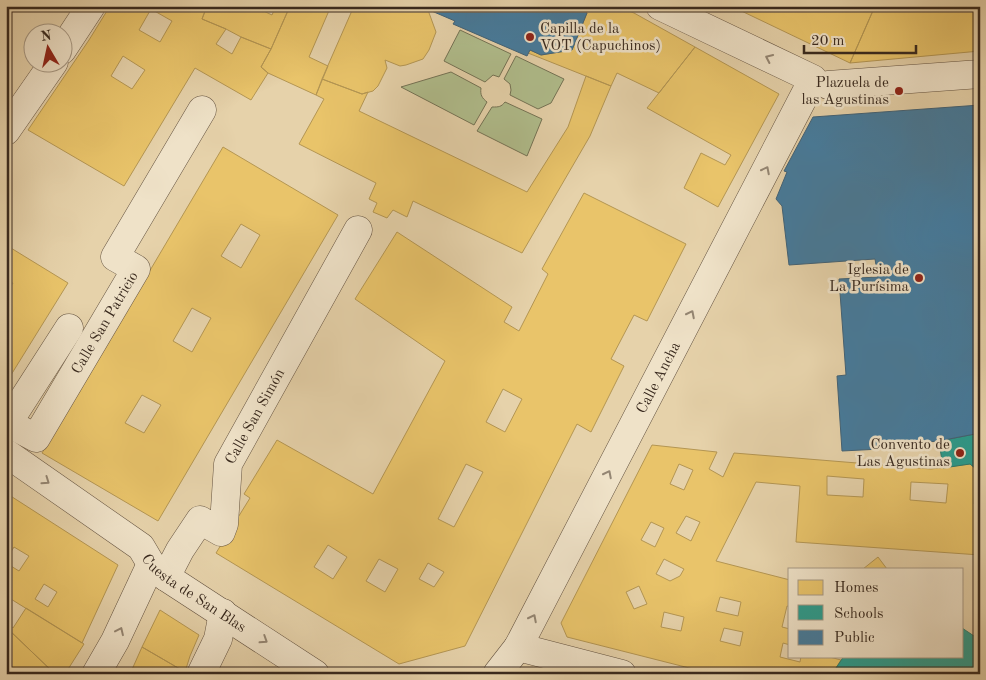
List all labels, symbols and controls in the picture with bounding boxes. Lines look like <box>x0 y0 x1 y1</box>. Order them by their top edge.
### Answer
north arrow <box>22 22 72 72</box>
place label: Capilla de la VOT (Capuchinos) <box>540 22 661 54</box>
scale bar <box>804 22 916 54</box>
text: N <box>40 28 53 44</box>
marker: Capilla de la VOT (Capuchinos) <box>524 31 536 43</box>
text: 20 m <box>811 34 845 49</box>
one-way arrow <box>765 54 774 64</box>
place label: Plazuela de las Agustinas <box>801 76 889 108</box>
marker: Plazuela de las Agustinas <box>893 85 905 97</box>
one-way arrow <box>760 166 770 175</box>
place label: Iglesia de La Purísima <box>829 263 910 295</box>
street label: Calle San Patricio <box>70 269 142 377</box>
marker: Iglesia de La Purísima <box>913 272 925 284</box>
one-way arrow <box>685 311 695 320</box>
street label: Calle Ancha <box>635 339 684 416</box>
street label: Calle San Simón <box>223 367 288 467</box>
place label: Convento de Las Agustinas <box>856 438 950 470</box>
marker: Convento de Las Agustinas <box>954 447 966 459</box>
one-way arrow <box>602 470 612 479</box>
one-way arrow <box>40 475 50 484</box>
street label: Cuesta de San Blas <box>138 552 248 636</box>
legend <box>788 568 964 658</box>
text: Homes <box>834 581 879 596</box>
text: Schools <box>834 607 883 622</box>
one-way arrow <box>527 614 537 623</box>
one-way arrow <box>114 627 124 636</box>
text: Public <box>834 631 875 646</box>
one-way arrow <box>258 634 268 643</box>

